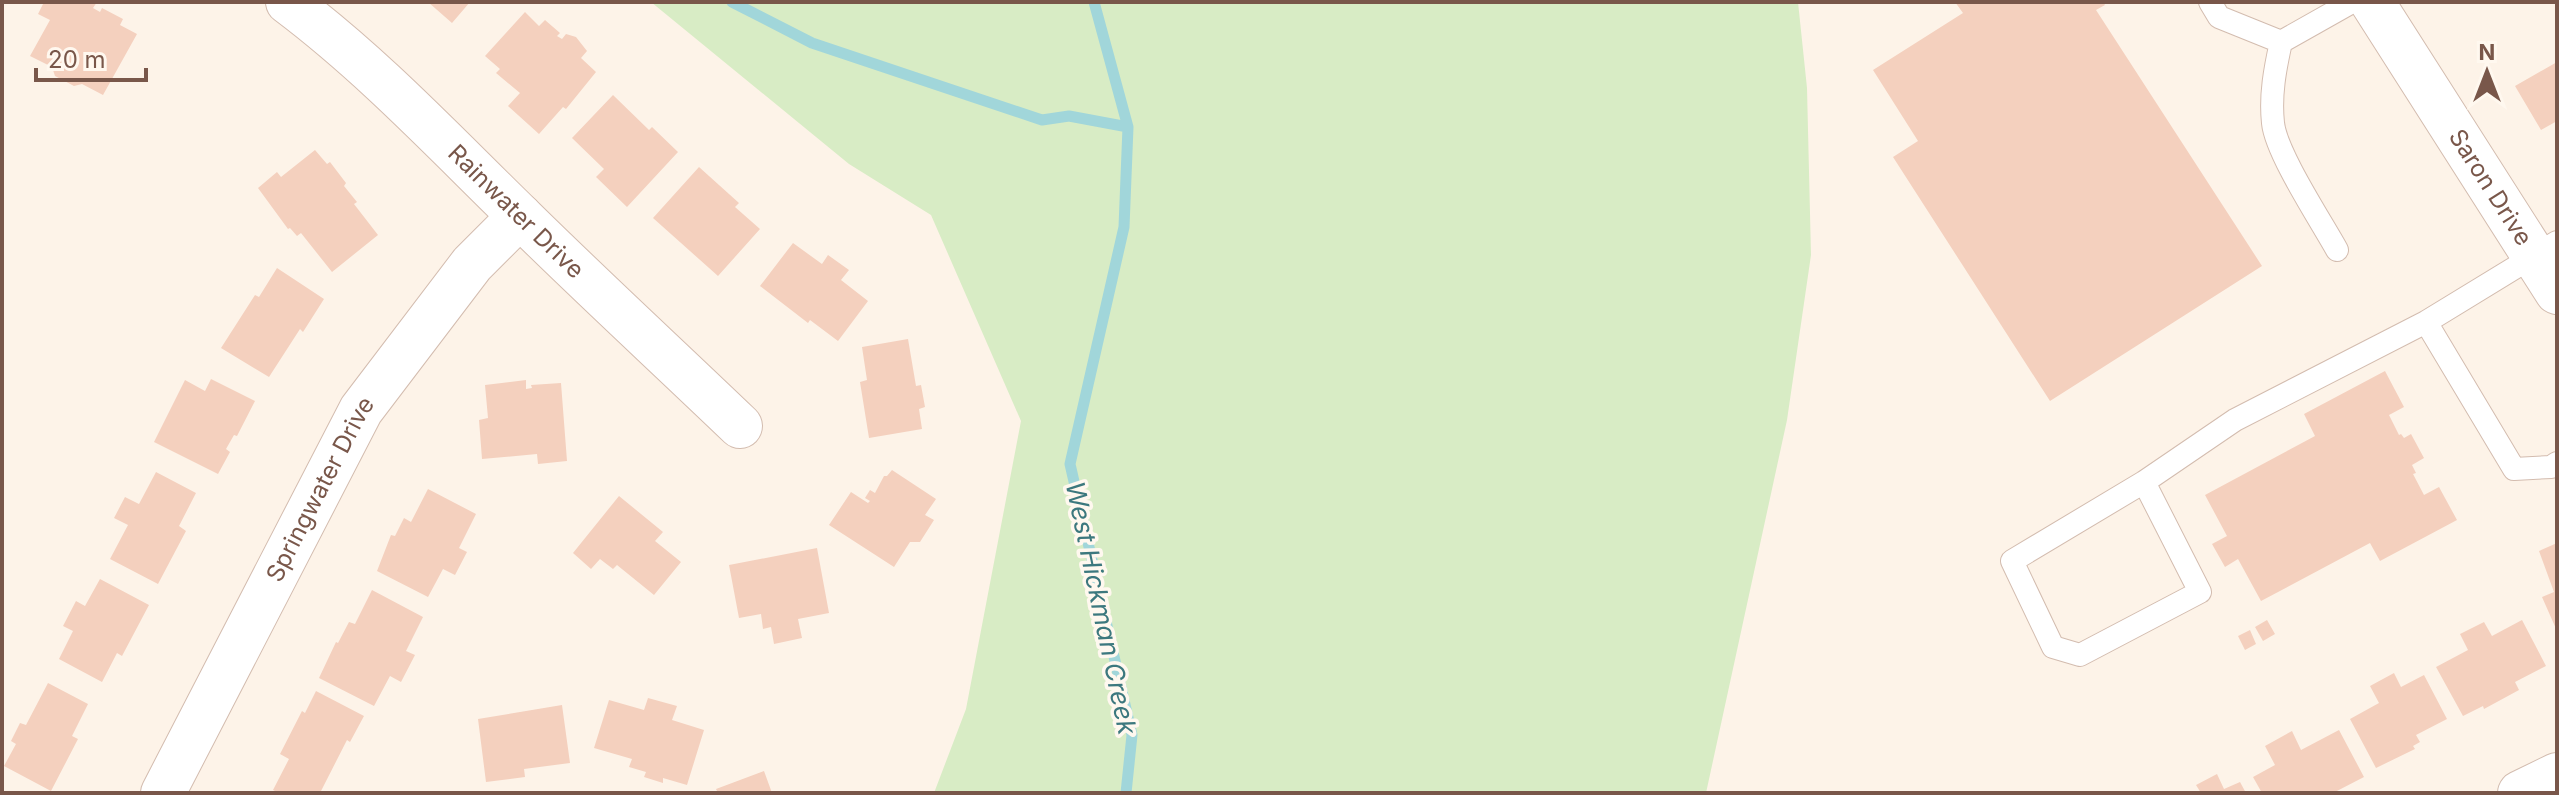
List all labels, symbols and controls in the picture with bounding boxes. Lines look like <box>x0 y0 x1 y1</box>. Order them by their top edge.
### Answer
scale bar <box>36 32 146 82</box>
north arrow <box>2447 32 2527 112</box>
text: N <box>2479 39 2495 65</box>
text: 20 m <box>48 45 106 74</box>
street label: Saron Drive <box>2443 124 2539 251</box>
street label: Rainwater Drive <box>442 138 590 284</box>
street label: Springwater Drive <box>260 391 380 586</box>
water label: West Hickman Creek <box>1060 479 1144 738</box>

